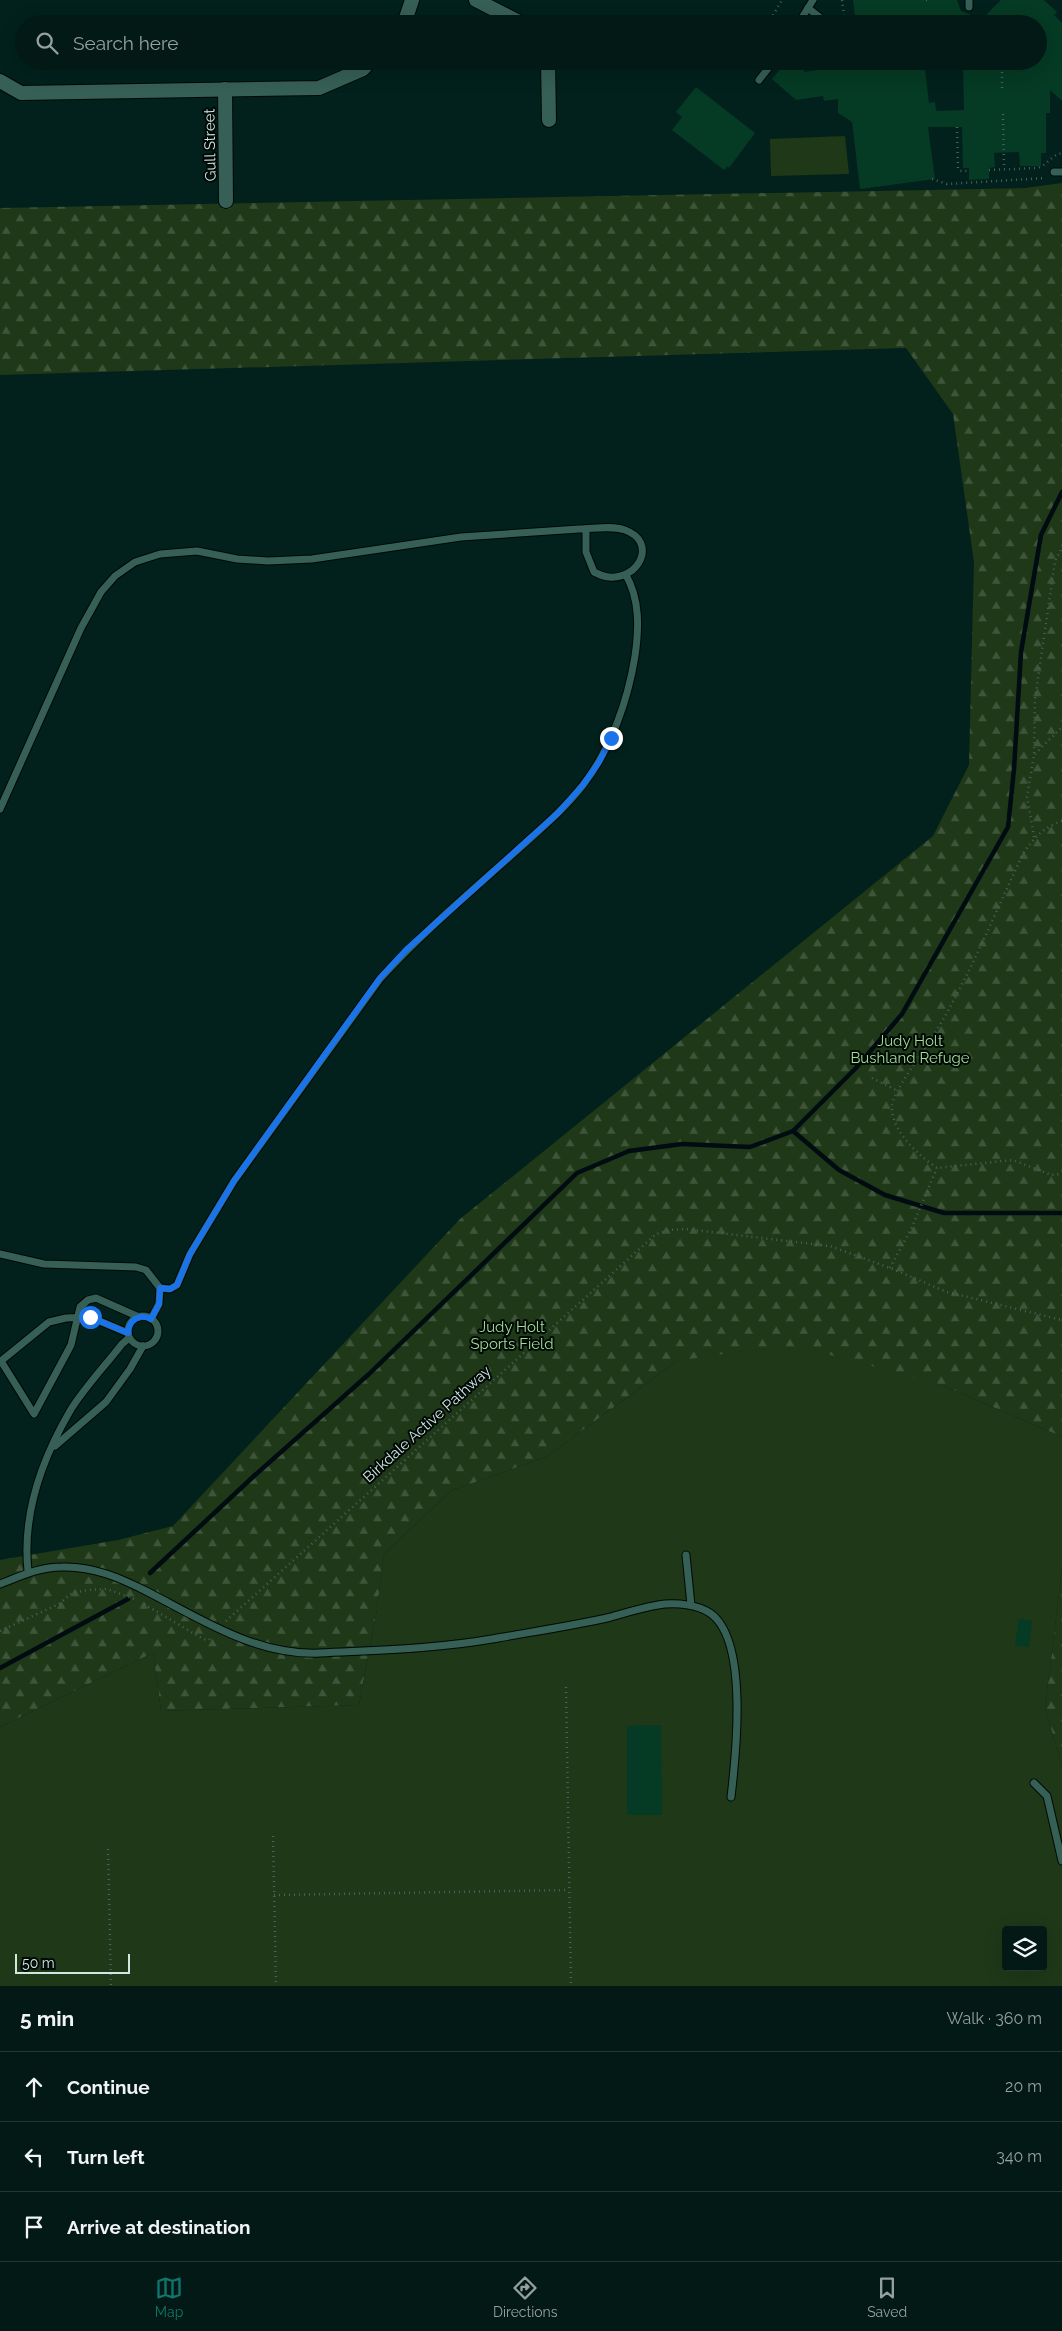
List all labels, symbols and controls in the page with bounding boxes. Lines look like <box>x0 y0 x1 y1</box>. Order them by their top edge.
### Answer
search box <box>15 15 1047 70</box>
icon: search <box>33 29 61 57</box>
text: Search here <box>73 32 179 54</box>
street label: Gull Street <box>200 108 220 182</box>
route end <box>600 727 623 750</box>
park label: Judy Holt Bushland Refuge <box>850 1032 970 1067</box>
route start <box>79 1306 102 1329</box>
park label: Judy Holt Sports Field <box>471 1318 553 1353</box>
street label: Birkdale Active Pathway <box>359 1362 495 1486</box>
map controls <box>1002 1926 1047 1971</box>
button: layers <box>1002 1926 1047 1971</box>
scale bar <box>15 1951 130 1974</box>
text: 50 m <box>22 1955 55 1971</box>
text: 5 min <box>20 2006 74 2031</box>
text: Walk · 360 m <box>947 2009 1042 2028</box>
icon: ahead <box>20 2073 48 2101</box>
text: Continue <box>67 2076 150 2098</box>
text: 20 m <box>1005 2077 1042 2096</box>
icon: left <box>20 2143 48 2171</box>
text: Turn left <box>67 2146 144 2168</box>
text: 340 m <box>996 2147 1042 2166</box>
icon: arrive <box>20 2213 48 2241</box>
text: Arrive at destination <box>67 2216 251 2238</box>
tab: Map <box>155 2274 183 2320</box>
tab: Directions <box>493 2274 558 2320</box>
tab: Saved <box>867 2274 907 2320</box>

